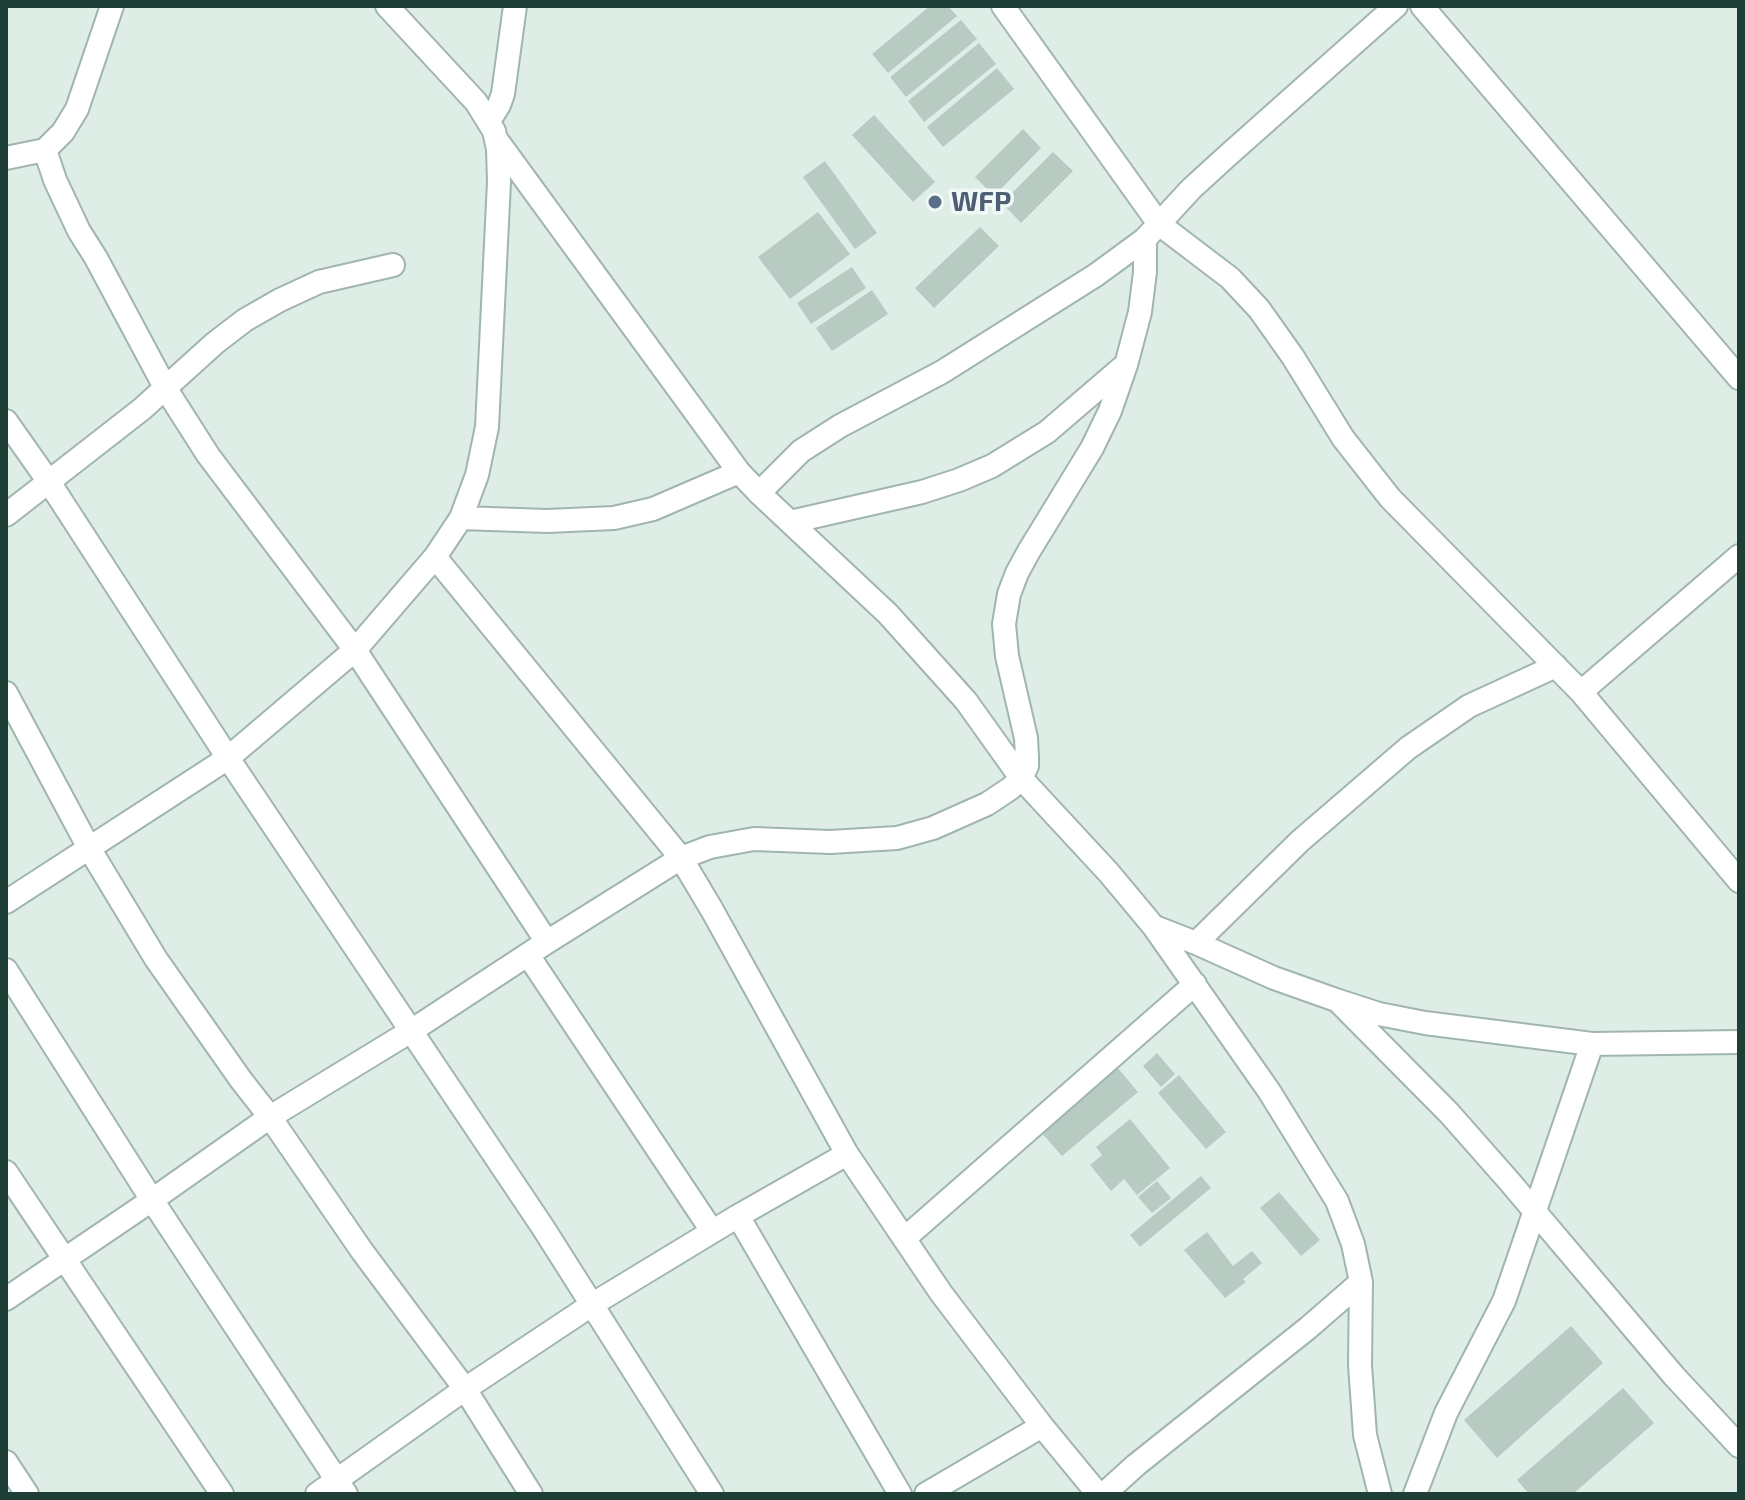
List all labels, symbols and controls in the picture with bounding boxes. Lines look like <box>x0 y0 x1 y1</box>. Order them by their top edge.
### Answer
place label: WFP <box>951 185 1011 219</box>
marker: WFP <box>926 193 944 211</box>

